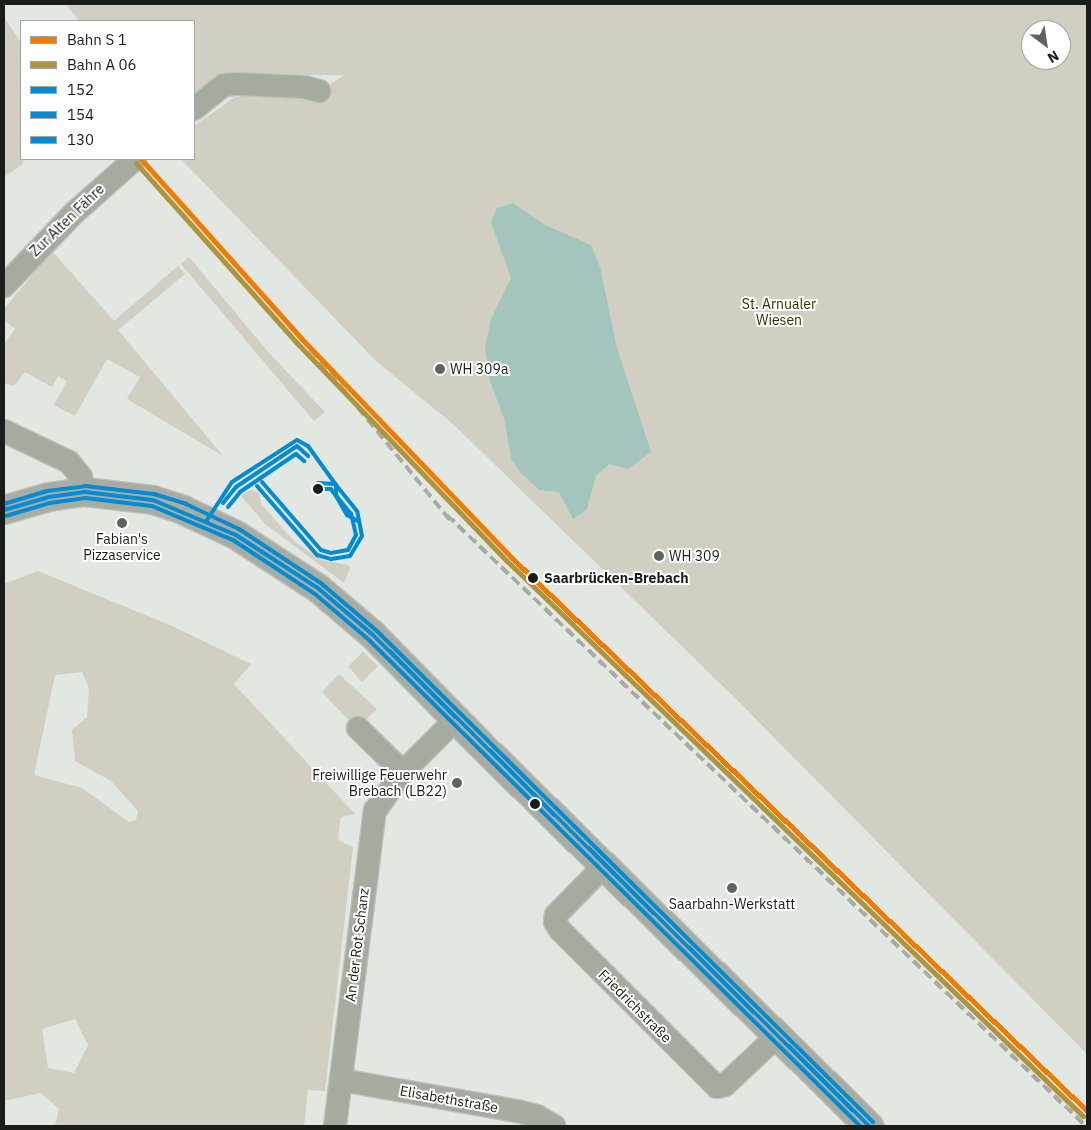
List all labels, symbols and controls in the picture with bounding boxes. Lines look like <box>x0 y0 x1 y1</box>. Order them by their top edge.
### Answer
legend <box>20 20 195 160</box>
north arrow <box>1021 20 1071 70</box>
text: Bahn S 1 <box>67 30 127 49</box>
text: N <box>1044 47 1062 67</box>
text: Bahn A 06 <box>67 55 137 74</box>
text: 152 <box>67 80 94 99</box>
text: 154 <box>67 105 94 124</box>
text: 130 <box>67 130 94 149</box>
street label: Zur Alten Fähre <box>26 180 108 260</box>
park label: St. Arnualer Wiesen <box>742 296 816 328</box>
place label: WH 309a <box>450 361 508 377</box>
marker: WH 309a <box>434 363 446 375</box>
unlabelled marker <box>313 484 323 494</box>
marker: Fabian's Pizzaservice <box>116 517 128 529</box>
place label: Fabian's Pizzaservice <box>83 531 161 564</box>
place label: WH 309 <box>669 548 720 564</box>
marker: WH 309 <box>653 550 665 562</box>
place label: Saarbrücken-Brebach <box>544 570 688 586</box>
marker: Saarbrücken-Brebach <box>526 571 540 585</box>
place label: Freiwillige Feuerwehr Brebach (LB22) <box>312 767 447 800</box>
marker: Freiwillige Feuerwehr Brebach (LB22) <box>451 777 463 789</box>
unlabelled marker <box>530 799 540 809</box>
marker: Saarbahn-Werkstatt <box>726 882 738 894</box>
street label: An der Rot Schanz <box>342 887 372 1003</box>
place label: Saarbahn-Werkstatt <box>669 896 795 912</box>
street label: Friedrichstraße <box>595 966 675 1046</box>
street label: Elisabethstraße <box>399 1082 499 1116</box>

